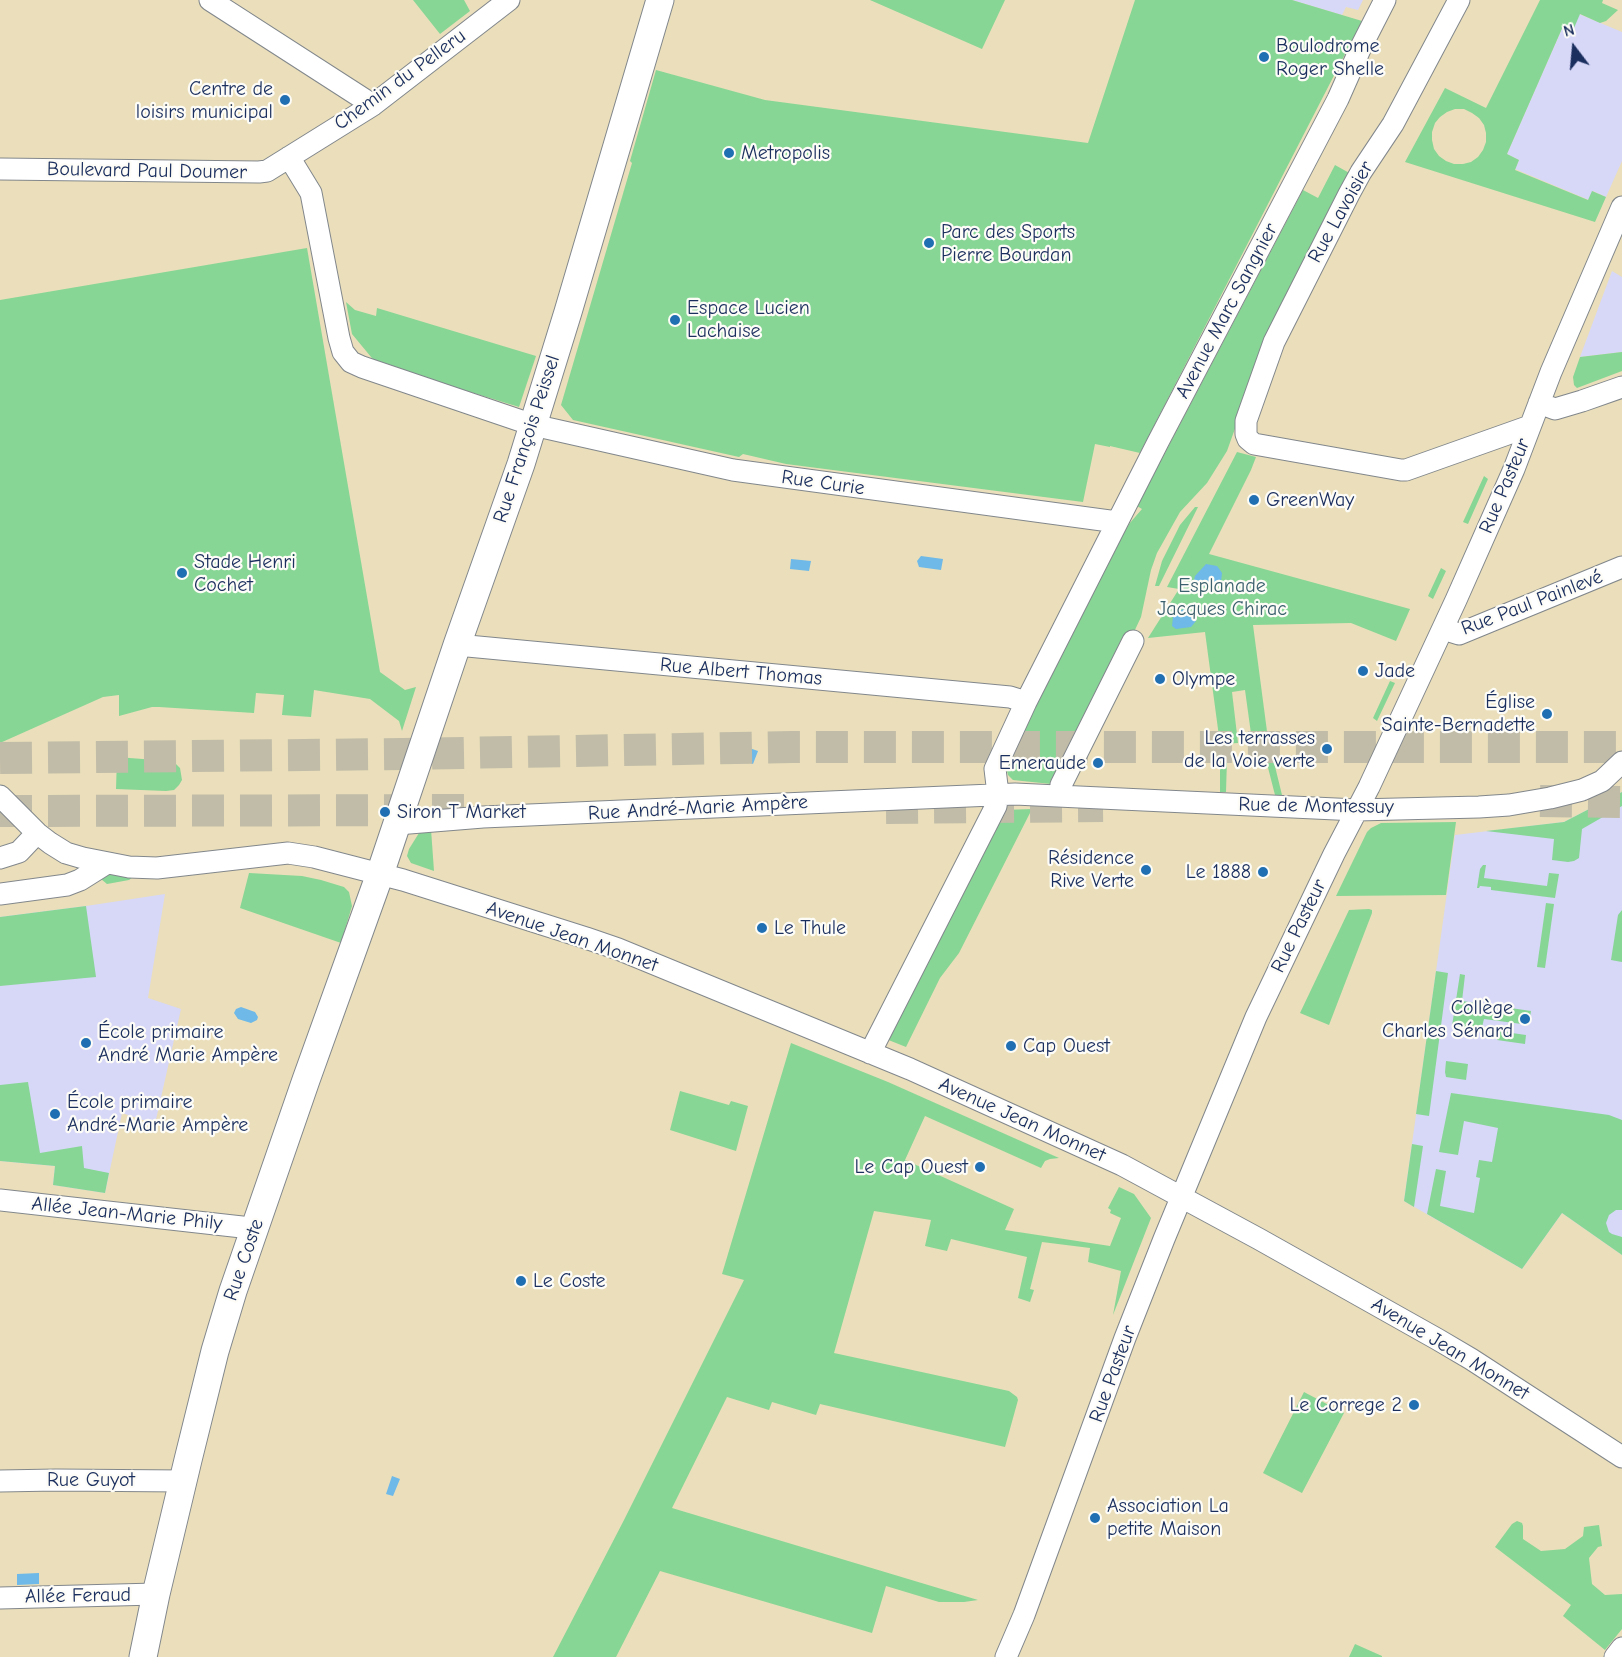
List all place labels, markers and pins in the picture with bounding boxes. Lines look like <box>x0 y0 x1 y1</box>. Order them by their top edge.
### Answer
place label: Boulodrome Roger Shelle <box>1276 34 1384 81</box>
marker: Boulodrome Roger Shelle <box>1257 50 1271 64</box>
place label: Centre de loisirs municipal <box>136 77 273 124</box>
marker: Centre de loisirs municipal <box>278 93 292 107</box>
place label: Metropolis <box>741 141 830 165</box>
marker: Metropolis <box>722 146 736 160</box>
place label: Parc des Sports Pierre Bourdan <box>941 220 1075 267</box>
marker: Parc des Sports Pierre Bourdan <box>922 236 936 250</box>
place label: Espace Lucien Lachaise <box>687 296 810 343</box>
marker: Espace Lucien Lachaise <box>668 313 682 327</box>
place label: GreenWay <box>1266 488 1354 512</box>
marker: GreenWay <box>1247 493 1261 507</box>
place label: Stade Henri Cochet <box>194 550 296 597</box>
marker: Stade Henri Cochet <box>175 566 189 580</box>
place label: Jade <box>1375 659 1415 683</box>
marker: Jade <box>1356 664 1370 678</box>
place label: Olympe <box>1172 667 1235 691</box>
marker: Olympe <box>1153 672 1167 686</box>
place label: Église Sainte-Bernadette <box>1382 690 1535 737</box>
marker: Église Sainte-Bernadette <box>1540 707 1554 721</box>
place label: Les terrasses de la Voie verte <box>1184 726 1315 773</box>
marker: Les terrasses de la Voie verte <box>1320 742 1334 756</box>
place label: Emeraude <box>999 751 1086 775</box>
marker: Emeraude <box>1091 756 1105 770</box>
place label: Siron T Market <box>397 800 526 824</box>
marker: Siron T Market <box>378 805 392 819</box>
place label: Résidence Rive Verte <box>1048 846 1134 893</box>
place label: Le 1888 <box>1186 860 1251 884</box>
marker: Résidence Rive Verte <box>1139 863 1153 877</box>
marker: Le 1888 <box>1256 865 1270 879</box>
place label: Le Thule <box>774 916 846 940</box>
marker: Le Thule <box>755 921 769 935</box>
place label: Collège Charles Sénard <box>1382 996 1513 1043</box>
marker: Collège Charles Sénard <box>1518 1012 1532 1026</box>
place label: École primaire André Marie Ampère <box>98 1020 278 1067</box>
place label: Cap Ouest <box>1023 1034 1110 1058</box>
marker: École primaire André Marie Ampère <box>79 1036 93 1050</box>
marker: Cap Ouest <box>1004 1039 1018 1053</box>
place label: École primaire André-Marie Ampère <box>67 1090 248 1137</box>
marker: École primaire André-Marie Ampère <box>48 1107 62 1121</box>
place label: Le Cap Ouest <box>855 1155 968 1179</box>
marker: Le Cap Ouest <box>973 1160 987 1174</box>
place label: Le Coste <box>533 1269 606 1293</box>
marker: Le Coste <box>514 1274 528 1288</box>
place label: Le Correge 2 <box>1290 1393 1402 1417</box>
marker: Le Correge 2 <box>1407 1398 1421 1412</box>
place label: Association La petite Maison <box>1107 1494 1229 1541</box>
marker: Association La petite Maison <box>1088 1511 1102 1525</box>

